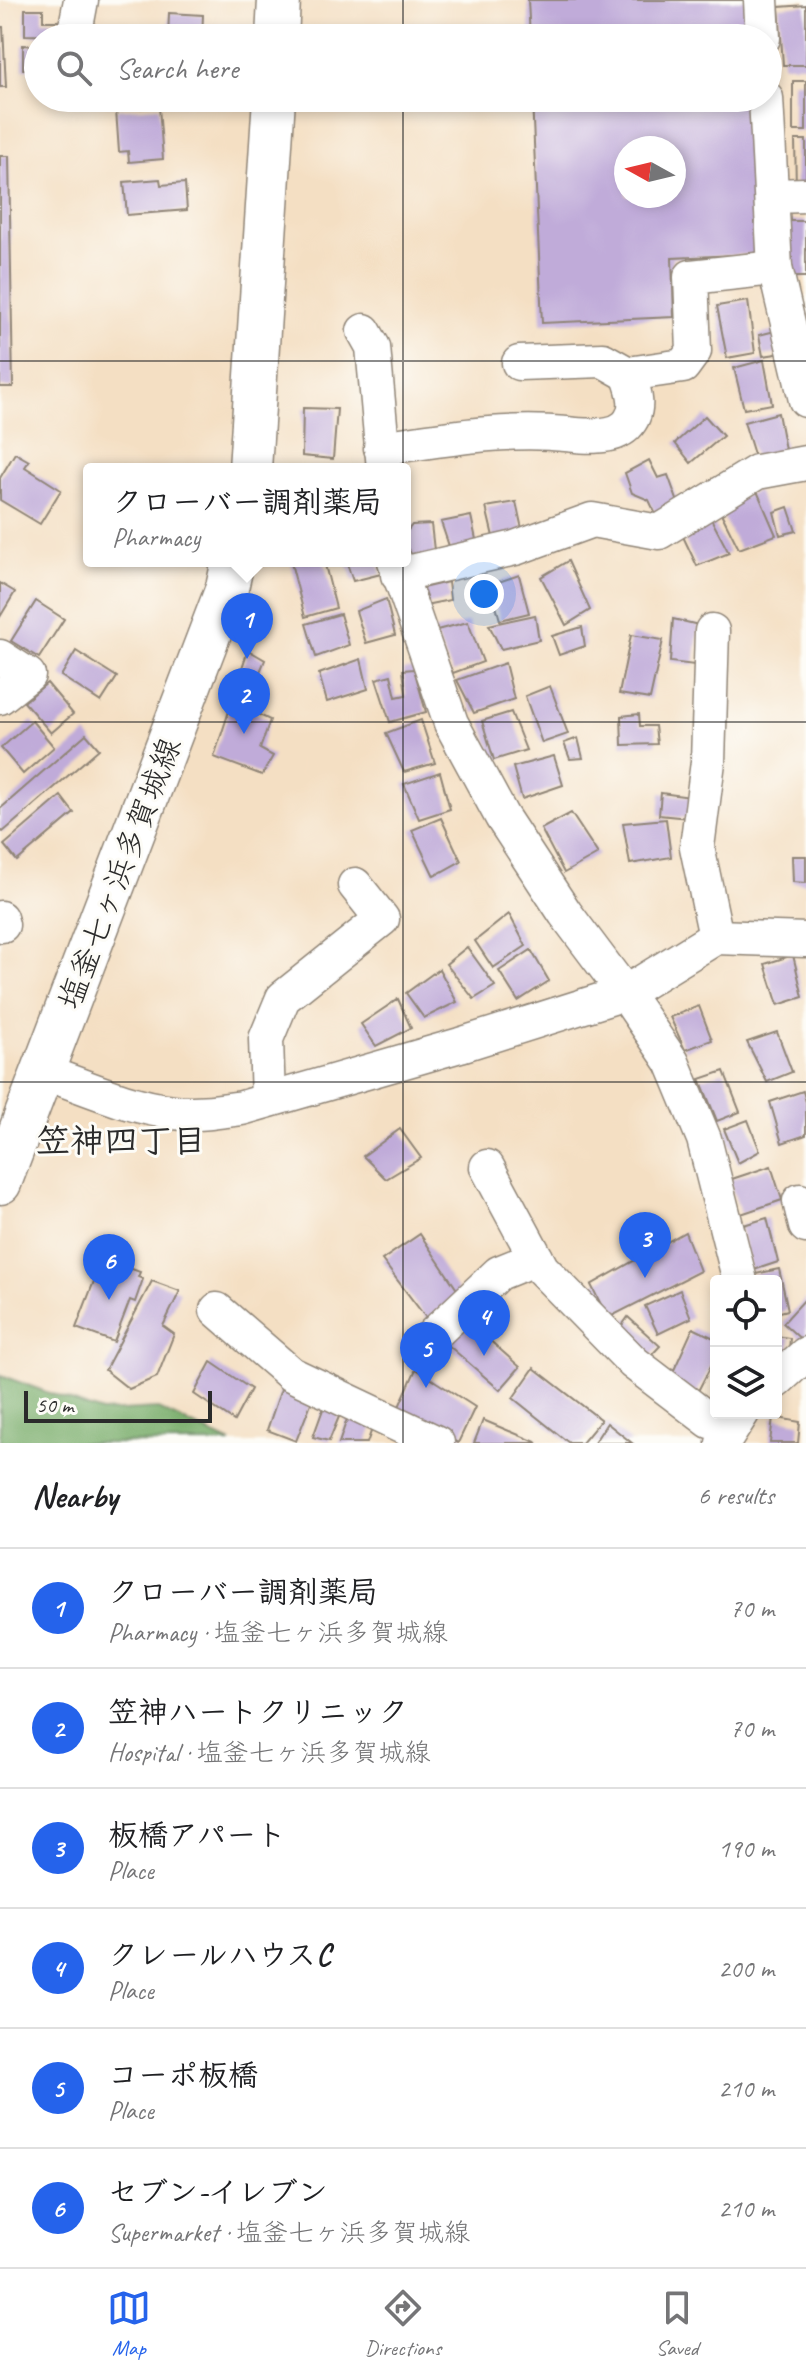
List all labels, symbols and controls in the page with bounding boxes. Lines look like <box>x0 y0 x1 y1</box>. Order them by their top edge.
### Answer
search box <box>24 24 782 112</box>
icon: search <box>52 46 96 90</box>
text: Search here <box>116 49 238 87</box>
north arrow <box>614 136 686 208</box>
popup <box>83 463 411 567</box>
text: クローバー調剤薬局 <box>112 483 382 521</box>
text: Pharmacy <box>112 521 200 554</box>
your location <box>464 574 504 614</box>
pin: 1 <box>221 593 273 659</box>
pin: 2 <box>218 668 270 734</box>
street label: 塩釜七ヶ浜多賀城線 <box>49 731 190 1015</box>
district label: 笠神四丁目 <box>36 1119 206 1162</box>
pin: 3 <box>619 1212 671 1278</box>
pin: 6 <box>83 1234 135 1300</box>
map controls <box>710 1275 782 1419</box>
button: locate <box>710 1275 782 1347</box>
pin: 4 <box>458 1290 510 1356</box>
pin: 5 <box>400 1322 452 1388</box>
button: layers <box>710 1347 782 1419</box>
scale bar <box>24 1387 212 1423</box>
text: 50 m <box>36 1391 73 1419</box>
text: Nearby <box>32 1474 118 1517</box>
text: 6 results <box>698 1479 774 1512</box>
text: クローバー調剤薬局 <box>108 1573 378 1611</box>
text: 1 <box>52 1592 64 1625</box>
text: 70 m <box>730 1592 774 1625</box>
text: Pharmacy · 塩釜七ヶ浜多賀城線 <box>108 1616 448 1649</box>
text: 笠神ハートクリニック <box>108 1693 408 1731</box>
text: 2 <box>52 1712 64 1745</box>
text: 70 m <box>730 1712 774 1745</box>
text: Hospital · 塩釜七ヶ浜多賀城線 <box>108 1736 430 1769</box>
text: 板橋アパート <box>108 1816 286 1854</box>
text: 3 <box>52 1832 64 1865</box>
text: 190 m <box>718 1832 774 1865</box>
text: Place <box>108 1854 154 1887</box>
text: クレールハウスC <box>108 1936 331 1974</box>
text: 4 <box>52 1952 64 1985</box>
text: 200 m <box>718 1952 774 1985</box>
text: Place <box>108 1974 154 2007</box>
text: コーポ板橋 <box>108 2056 258 2094</box>
text: 5 <box>52 2072 64 2105</box>
text: 210 m <box>718 2072 774 2105</box>
text: Place <box>108 2094 154 2127</box>
text: セブン-イレブン <box>108 2173 328 2211</box>
text: 6 <box>52 2192 64 2225</box>
text: 210 m <box>718 2192 774 2225</box>
text: Supermarket · 塩釜七ヶ浜多賀城線 <box>108 2216 470 2249</box>
tab: Map <box>107 2286 151 2362</box>
tab: Directions <box>365 2286 441 2362</box>
tab: Saved <box>655 2286 699 2362</box>

